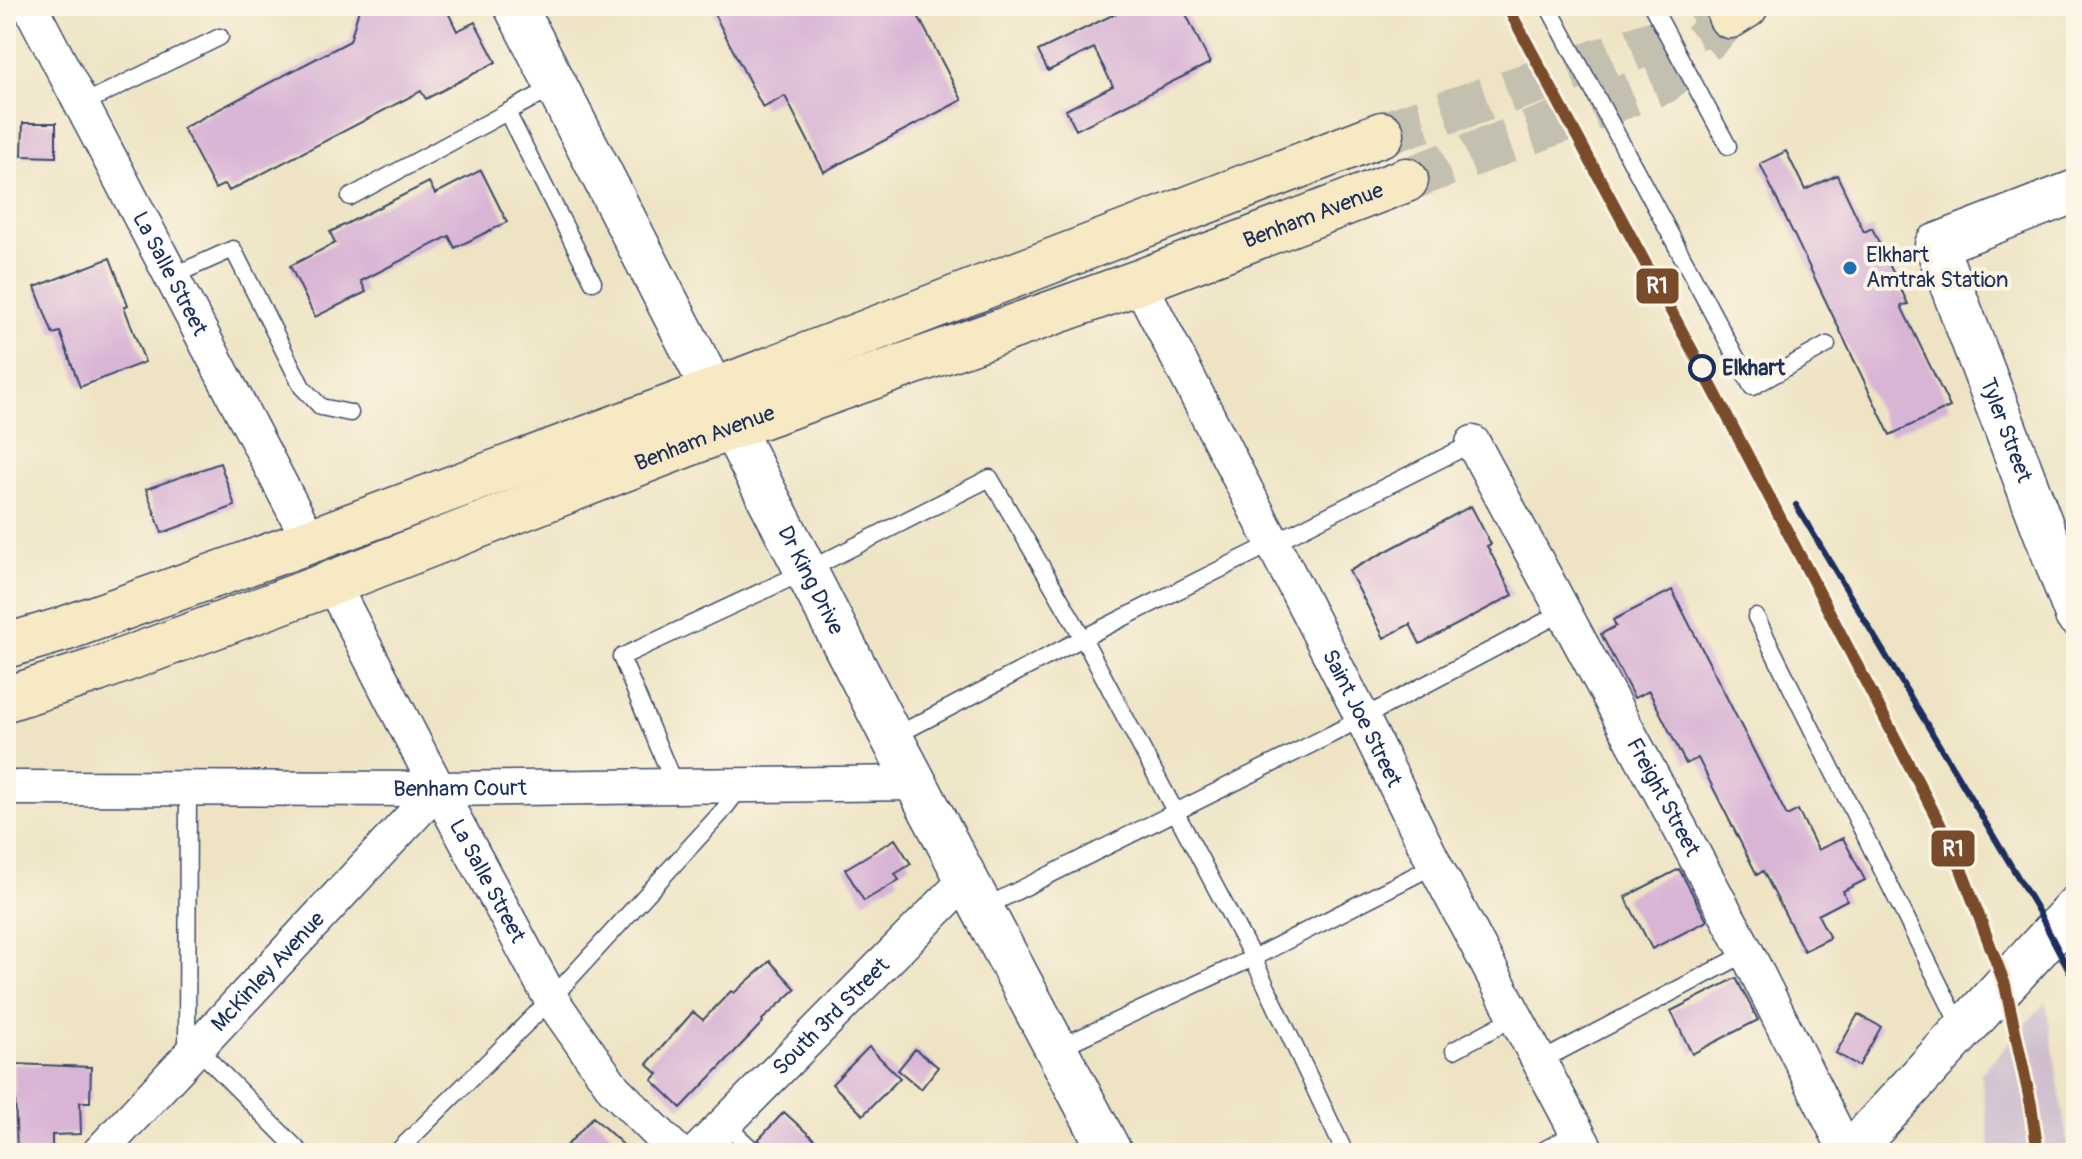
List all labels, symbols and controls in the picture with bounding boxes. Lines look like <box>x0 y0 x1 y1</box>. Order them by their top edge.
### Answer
street label: Benham Avenue <box>1239 176 1387 255</box>
street label: La Salle Street <box>126 207 214 341</box>
place label: Elkhart Amtrak Station <box>1866 241 2008 294</box>
marker: Elkhart Amtrak Station <box>1841 259 1859 277</box>
line badge: R1 <box>1635 267 1680 305</box>
text: R1 <box>1646 272 1668 300</box>
place label: Elkhart <box>1722 354 1786 382</box>
marker: Elkhart <box>1689 355 1715 381</box>
street label: Tyler Street <box>1974 374 2039 486</box>
street label: Benham Avenue <box>631 399 779 478</box>
street label: Dr King Drive <box>771 521 850 640</box>
street label: Saint Joe Street <box>1316 645 1408 792</box>
street label: Freight Street <box>1620 733 1707 861</box>
street label: Benham Court <box>393 774 527 803</box>
street label: La Salle Street <box>443 814 532 948</box>
line badge: R1 <box>1930 829 1976 868</box>
text: R1 <box>1942 835 1964 863</box>
street label: McKinley Avenue <box>205 905 331 1038</box>
street label: South 3rd Street <box>767 952 895 1081</box>

